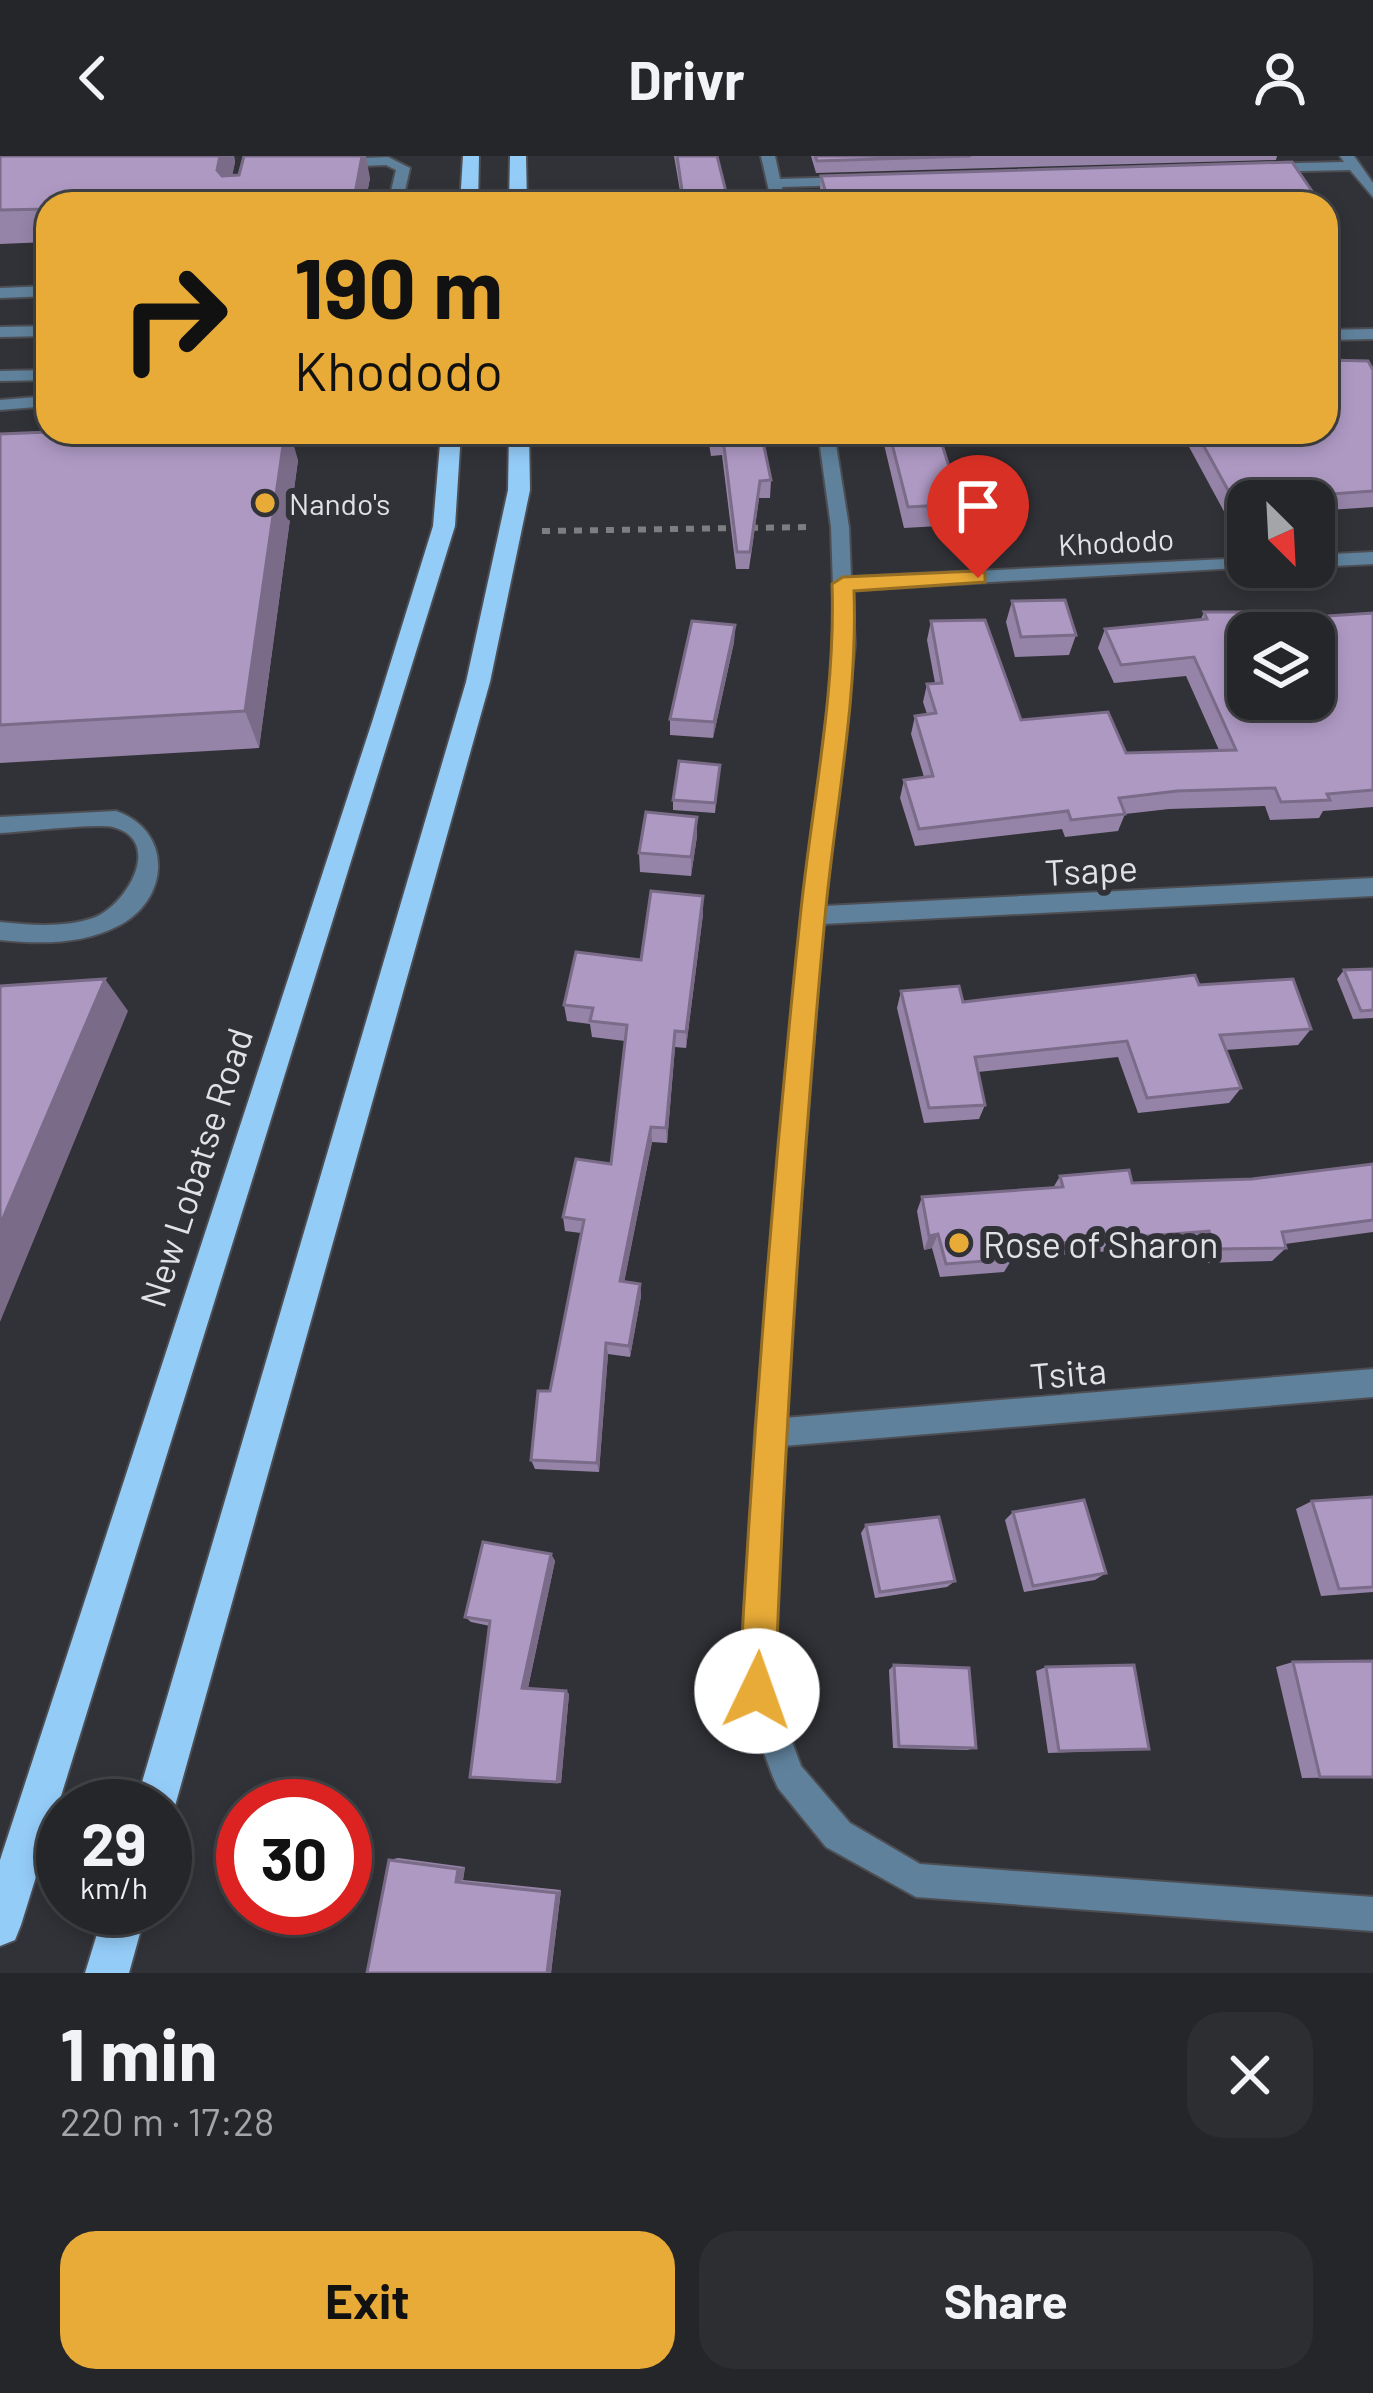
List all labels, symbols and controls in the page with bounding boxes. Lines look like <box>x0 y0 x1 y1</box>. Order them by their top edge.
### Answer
icon: back <box>60 45 126 111</box>
icon: person <box>1247 45 1313 111</box>
text: Drivr <box>628 46 745 111</box>
text: 190 m <box>294 235 503 336</box>
icon: right <box>96 240 252 396</box>
text: Khododo <box>294 337 503 402</box>
pin <box>927 455 1029 578</box>
icon: arrive <box>945 473 1011 539</box>
north arrow <box>1227 480 1335 588</box>
map controls <box>1227 480 1335 720</box>
place label: Nando's <box>289 485 391 521</box>
marker: Nando's <box>252 490 278 516</box>
street label: Khododo <box>1057 520 1175 562</box>
button: layers <box>1227 612 1335 720</box>
street label: Tsape <box>1043 845 1139 893</box>
street label: New Lobatse Road <box>130 1022 260 1312</box>
place label: Rose of Sharon <box>983 1222 1218 1265</box>
marker: Rose of Sharon <box>946 1230 972 1256</box>
street label: Tsita <box>1028 1347 1108 1397</box>
position arrow <box>694 1628 820 1754</box>
speed limit sign: 30 <box>216 1779 372 1935</box>
text: 29 <box>81 1806 147 1878</box>
text: km/h <box>80 1869 148 1905</box>
text: 1 min <box>60 2009 218 2095</box>
button: close <box>1187 2012 1313 2138</box>
text: 220 m · 17:28 <box>60 2097 274 2144</box>
button: Exit <box>60 2231 675 2369</box>
button: Share <box>699 2231 1313 2369</box>

